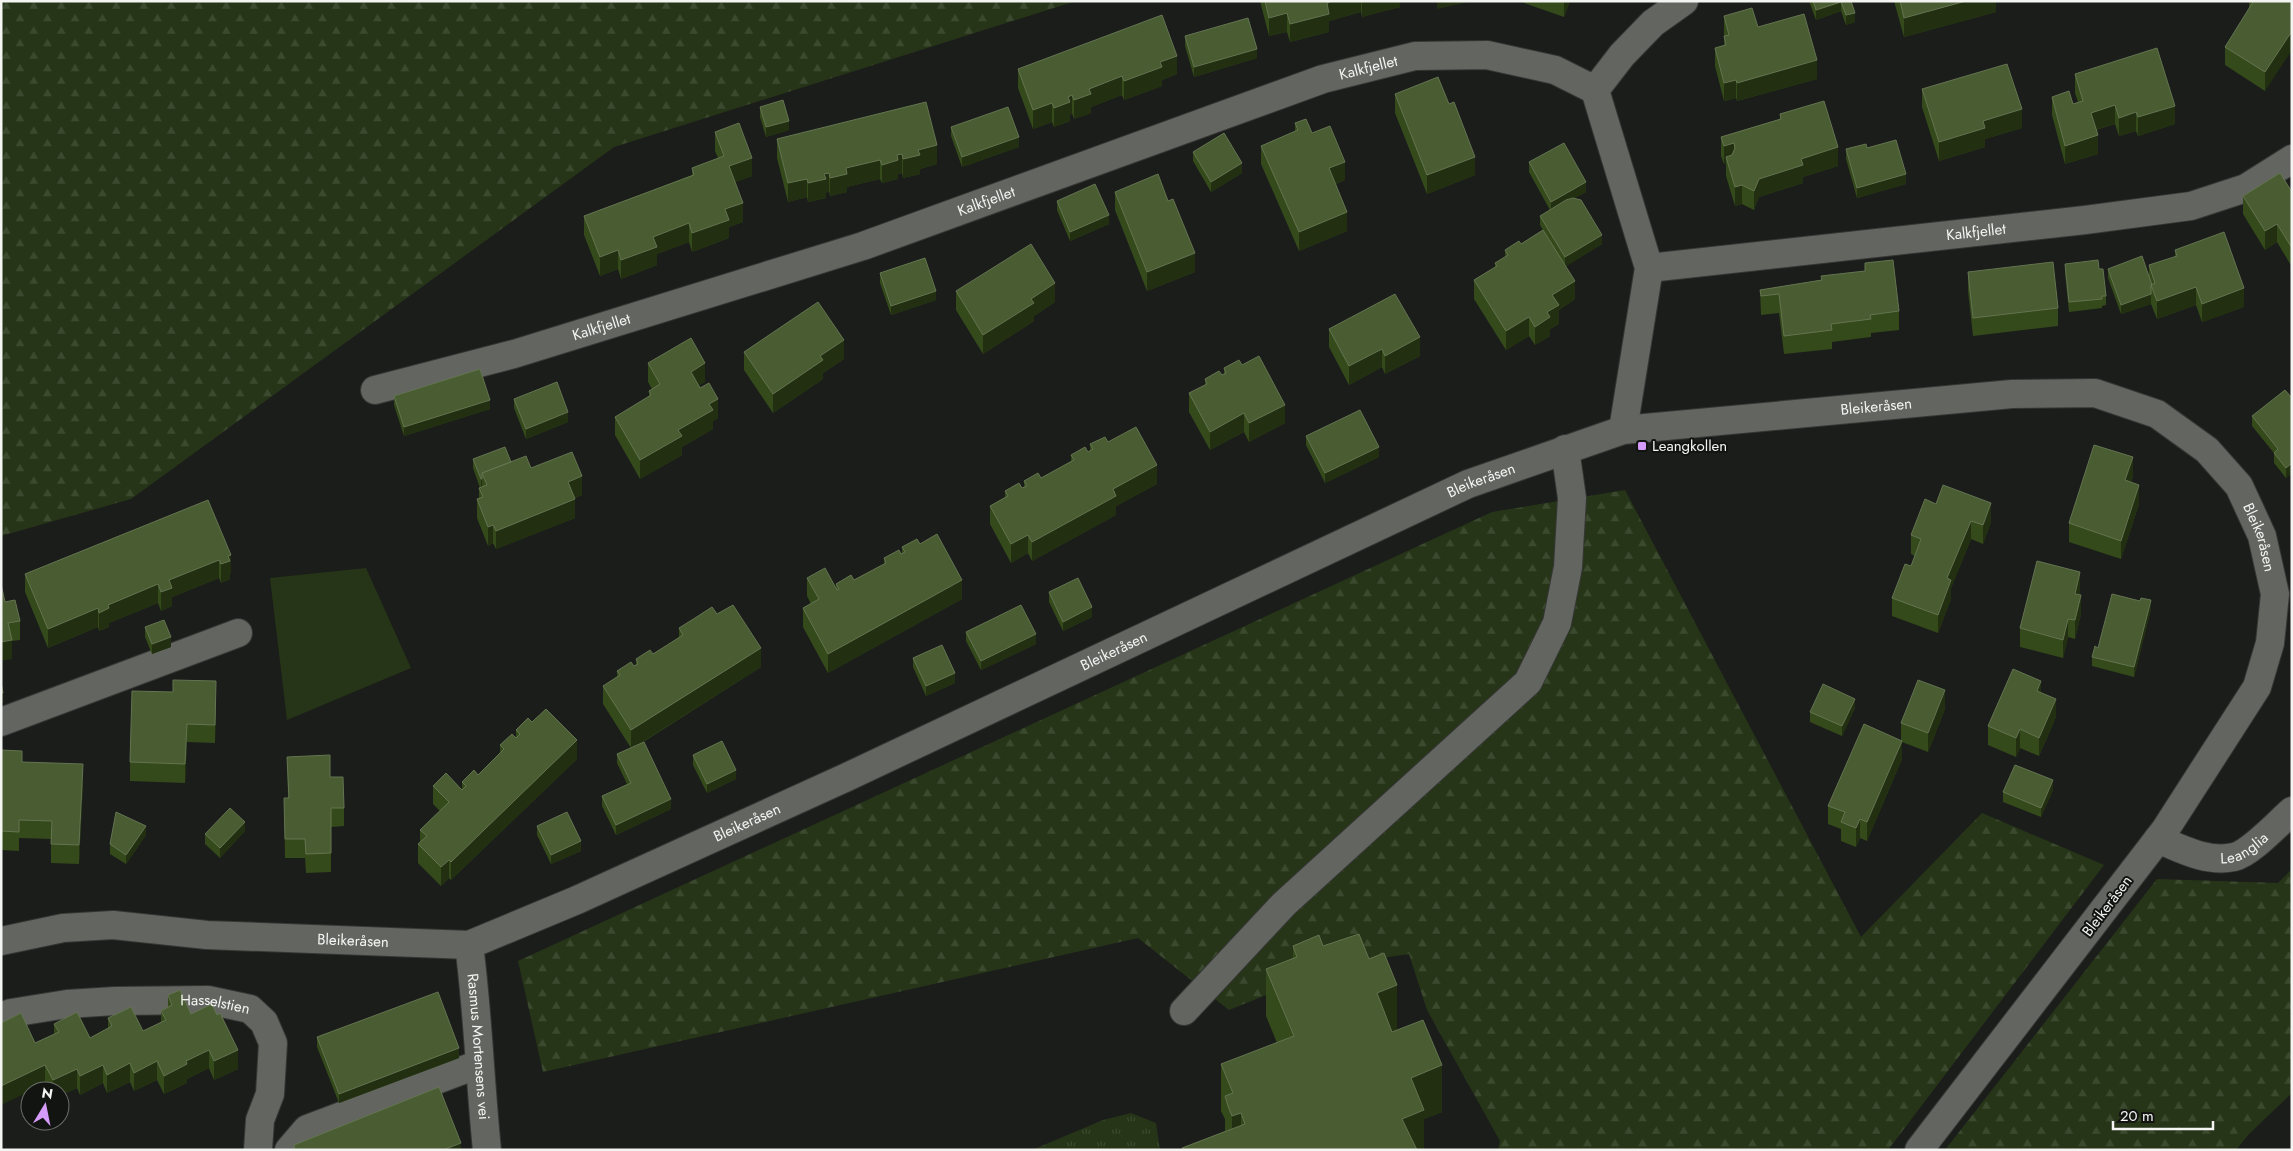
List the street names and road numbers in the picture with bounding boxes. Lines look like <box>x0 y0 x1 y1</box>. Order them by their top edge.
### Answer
street label: Kalkfjellet <box>1337 50 1400 86</box>
street label: Kalkfjellet <box>954 181 1018 222</box>
street label: Kalkfjellet <box>1945 218 2007 246</box>
street label: Kalkfjellet <box>570 308 634 346</box>
street label: Bleikeråsen <box>1840 392 1913 421</box>
street label: Bleikeråsen <box>1443 457 1518 503</box>
street label: Bleikeråsen <box>2237 499 2281 574</box>
street label: Bleikeråsen <box>1077 626 1151 676</box>
street label: Bleikeråsen <box>710 798 784 847</box>
street label: Leanglia <box>2220 827 2273 870</box>
street label: Bleikeråsen <box>2077 871 2137 941</box>
street label: Bleikeråsen <box>317 928 389 953</box>
street label: Rasmus Mortensens vei <box>461 972 495 1121</box>
street label: Hasselstien <box>180 989 252 1020</box>

